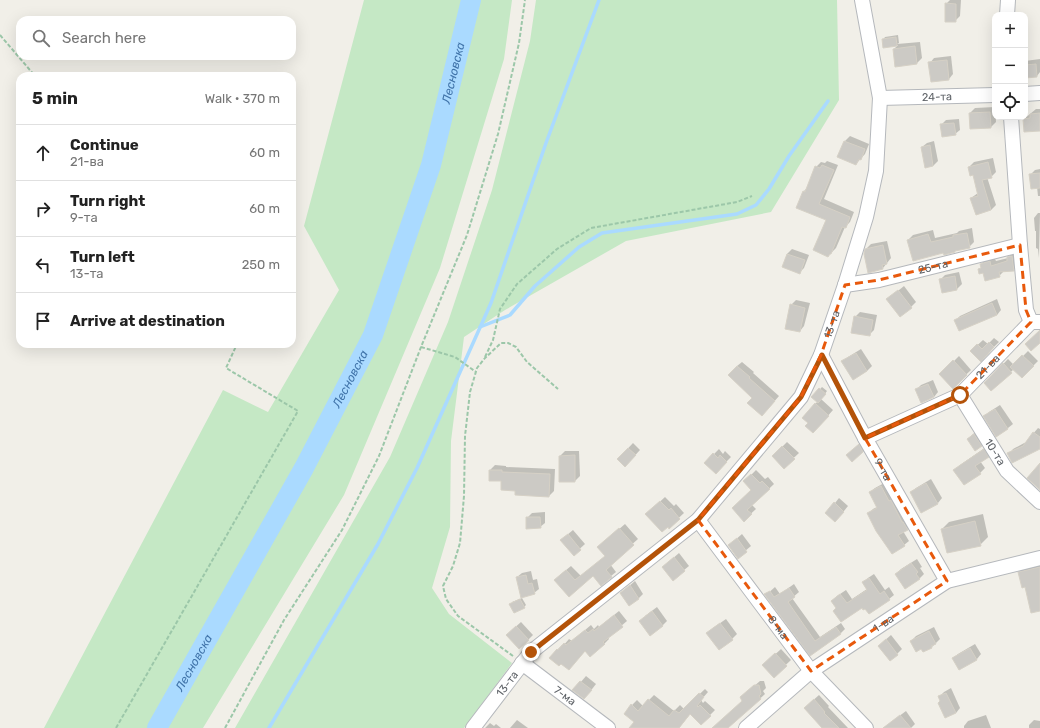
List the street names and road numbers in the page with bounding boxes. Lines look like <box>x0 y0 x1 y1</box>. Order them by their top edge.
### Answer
street label: 24-та <box>922 90 952 104</box>
street label: 25-та <box>917 257 949 277</box>
street label: 13-та <box>821 309 843 340</box>
street label: 21-ва <box>973 352 1003 382</box>
street label: 10-та <box>982 437 1008 468</box>
street label: 9-та <box>871 456 894 483</box>
street label: 1-ва <box>871 612 896 635</box>
street label: 8-ма <box>765 613 791 642</box>
street label: 13-та <box>494 669 521 699</box>
street label: 7-ма <box>551 683 578 708</box>

